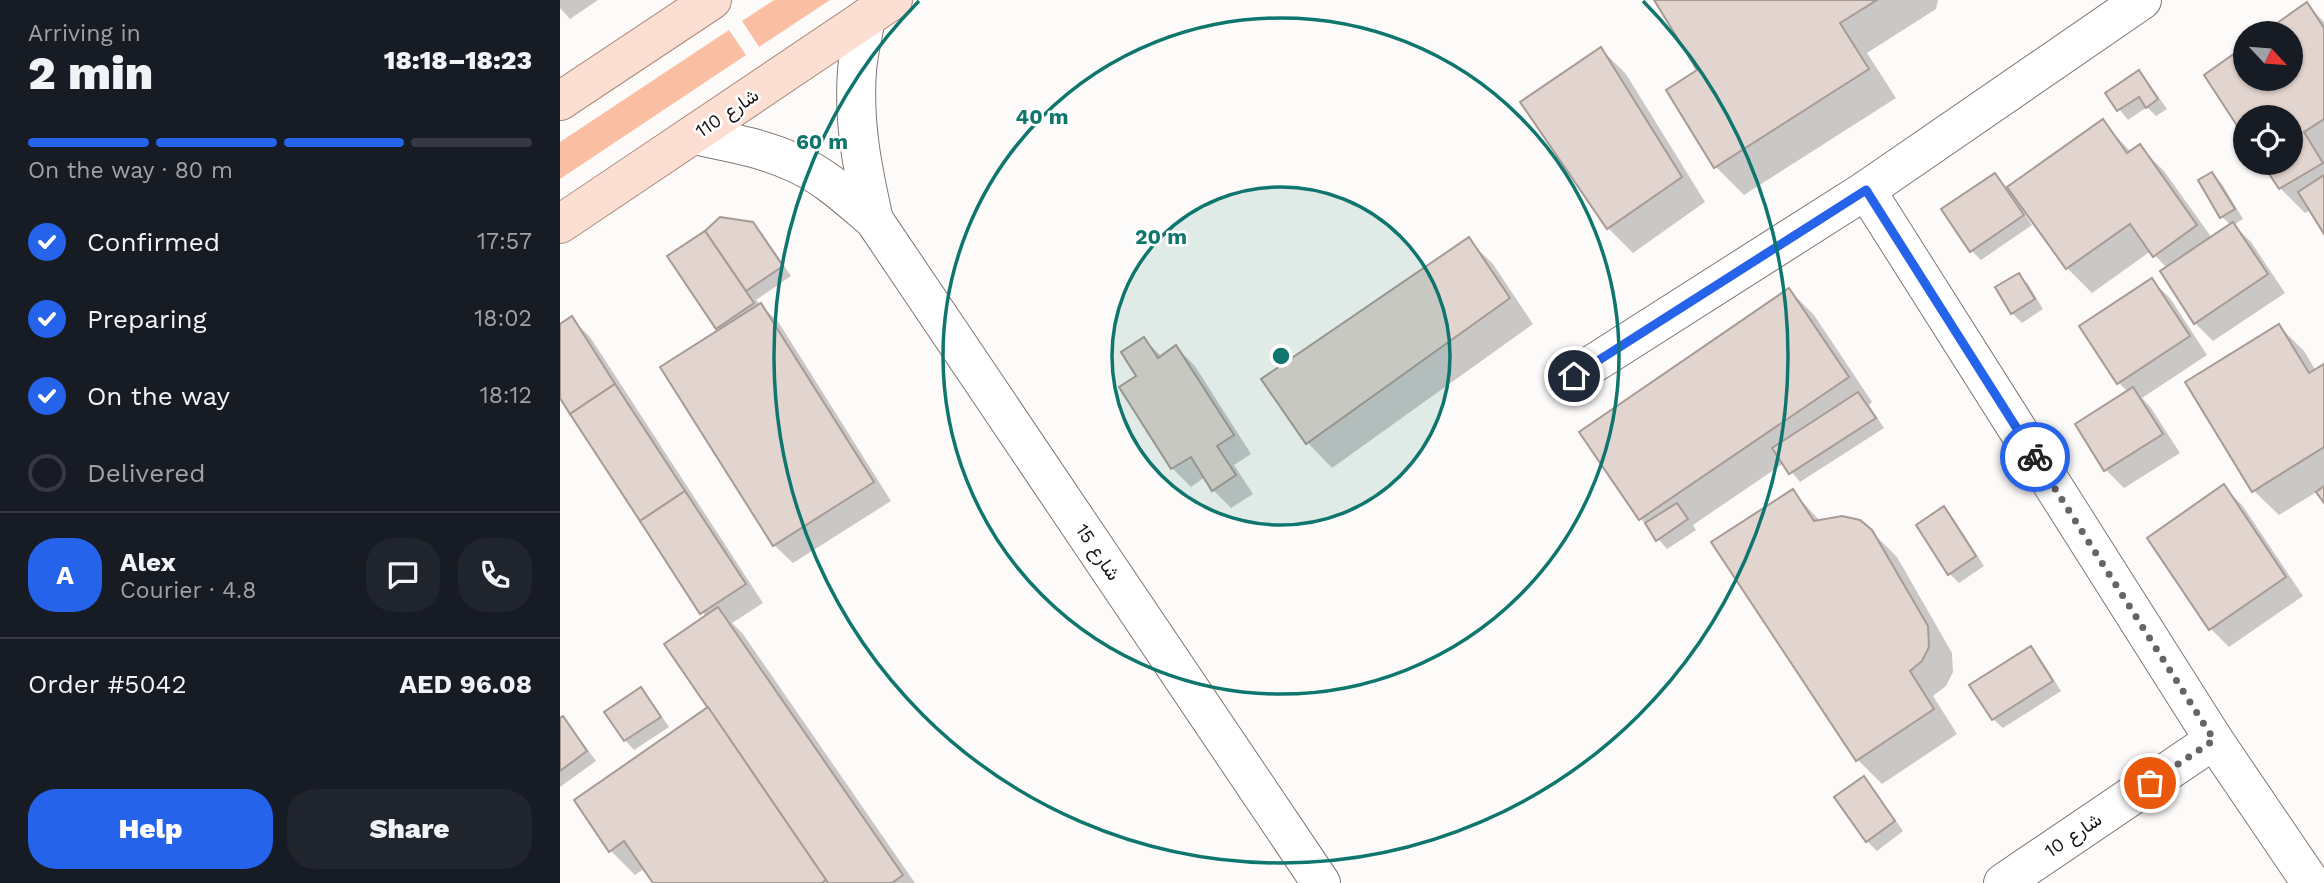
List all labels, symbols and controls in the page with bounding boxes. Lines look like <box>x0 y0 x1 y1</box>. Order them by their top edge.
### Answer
text: Arriving in <box>28 20 141 47</box>
north arrow <box>2233 21 2303 91</box>
map controls <box>2233 21 2303 175</box>
text: 18:18–18:23 <box>384 45 532 75</box>
text: 2 min <box>28 46 153 100</box>
street label: شارع 110 <box>691 84 764 143</box>
text: 40 m <box>1016 104 1068 129</box>
button: locate <box>2233 105 2303 175</box>
text: 60 m <box>796 129 848 154</box>
text: On the way · 80 m <box>28 157 233 184</box>
icon: check <box>28 223 66 261</box>
text: 20 m <box>1135 224 1187 249</box>
text: Confirmed <box>87 227 220 257</box>
text: 17:57 <box>477 228 532 255</box>
icon: check <box>28 300 66 338</box>
text: Preparing <box>87 304 207 334</box>
text: 18:02 <box>474 305 532 332</box>
centre of rings <box>1269 344 1293 368</box>
pin <box>1544 346 1604 406</box>
icon: home <box>1555 357 1593 395</box>
icon: check <box>28 377 66 415</box>
text: On the way <box>87 381 230 411</box>
text: 18:12 <box>480 382 532 409</box>
courier <box>2000 422 2070 492</box>
icon: bike <box>2016 438 2054 476</box>
text: Delivered <box>87 458 206 488</box>
street label: شارع 15 <box>1070 519 1125 585</box>
button: chat <box>366 538 440 612</box>
button: phone <box>458 538 532 612</box>
text: Alex <box>120 547 176 577</box>
text: A <box>56 560 74 590</box>
text: Courier · 4.8 <box>120 577 256 604</box>
text: Order #5042 <box>28 669 187 699</box>
text: AED 96.08 <box>400 669 532 699</box>
pin <box>2120 753 2180 813</box>
icon: bag <box>2131 764 2169 802</box>
button: Help <box>28 789 273 869</box>
button: Share <box>287 789 532 869</box>
street label: شارع 10 <box>2040 808 2106 863</box>

